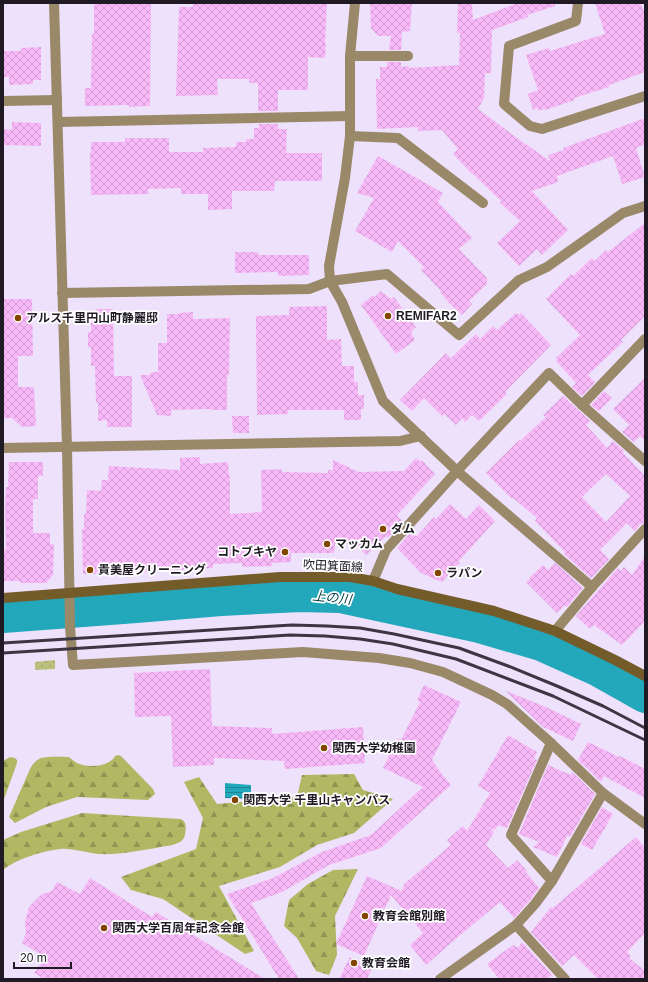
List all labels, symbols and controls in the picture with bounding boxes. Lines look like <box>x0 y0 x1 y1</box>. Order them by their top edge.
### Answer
place label: REMIFAR2 <box>396 309 457 323</box>
place label: アルス千里円山町静麗邸 <box>26 311 158 325</box>
marker: REMIFAR2 <box>383 311 393 321</box>
marker: アルス千里円山町静麗邸 <box>13 313 23 323</box>
place label: ダム <box>391 522 415 536</box>
marker: ダム <box>378 524 388 534</box>
place label: マッカム <box>335 537 383 551</box>
marker: マッカム <box>322 539 332 549</box>
place label: コトブキヤ <box>217 545 277 559</box>
marker: コトブキヤ <box>280 547 290 557</box>
street label: 吹田箕面線 <box>303 557 363 575</box>
place label: 貴美屋クリーニング <box>98 563 206 577</box>
marker: 貴美屋クリーニング <box>85 565 95 575</box>
place label: ラパン <box>446 566 482 580</box>
marker: ラパン <box>433 568 443 578</box>
water label: 上の川 <box>312 588 354 607</box>
place label: 関西大学幼稚園 <box>332 741 416 755</box>
marker: 関西大学幼稚園 <box>319 743 329 753</box>
place label: 関西大学 千里山キャンパス <box>243 793 390 807</box>
marker: 関西大学 千里山キャンパス <box>230 795 240 805</box>
place label: 教育会館別館 <box>373 909 445 923</box>
marker: 教育会館別館 <box>360 911 370 921</box>
place label: 関西大学百周年記念会館 <box>112 921 244 935</box>
marker: 関西大学百周年記念会館 <box>99 923 109 933</box>
scale bar <box>14 944 71 970</box>
text: 20 m <box>20 951 47 965</box>
place label: 教育会館 <box>362 956 410 970</box>
marker: 教育会館 <box>349 958 359 968</box>

